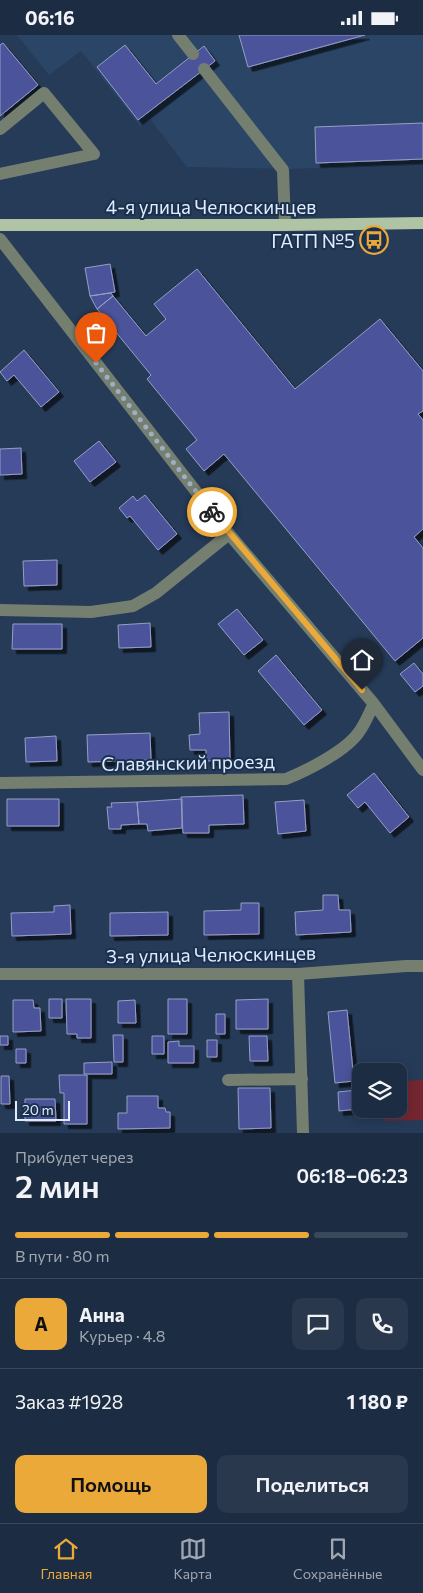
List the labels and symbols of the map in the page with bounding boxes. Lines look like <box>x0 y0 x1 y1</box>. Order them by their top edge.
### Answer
street label: 4-я улица Челюскинцев <box>106 195 316 218</box>
bus stop icon: ГАТП №5 <box>359 225 389 255</box>
place label: ГАТП №5 <box>271 229 355 252</box>
pin <box>75 312 117 363</box>
courier <box>187 487 237 537</box>
pin <box>341 639 383 690</box>
street label: Славянский проезд <box>101 749 275 775</box>
street label: 3-я улица Челюскинцев <box>106 941 316 967</box>
scale bar <box>15 1098 70 1121</box>

